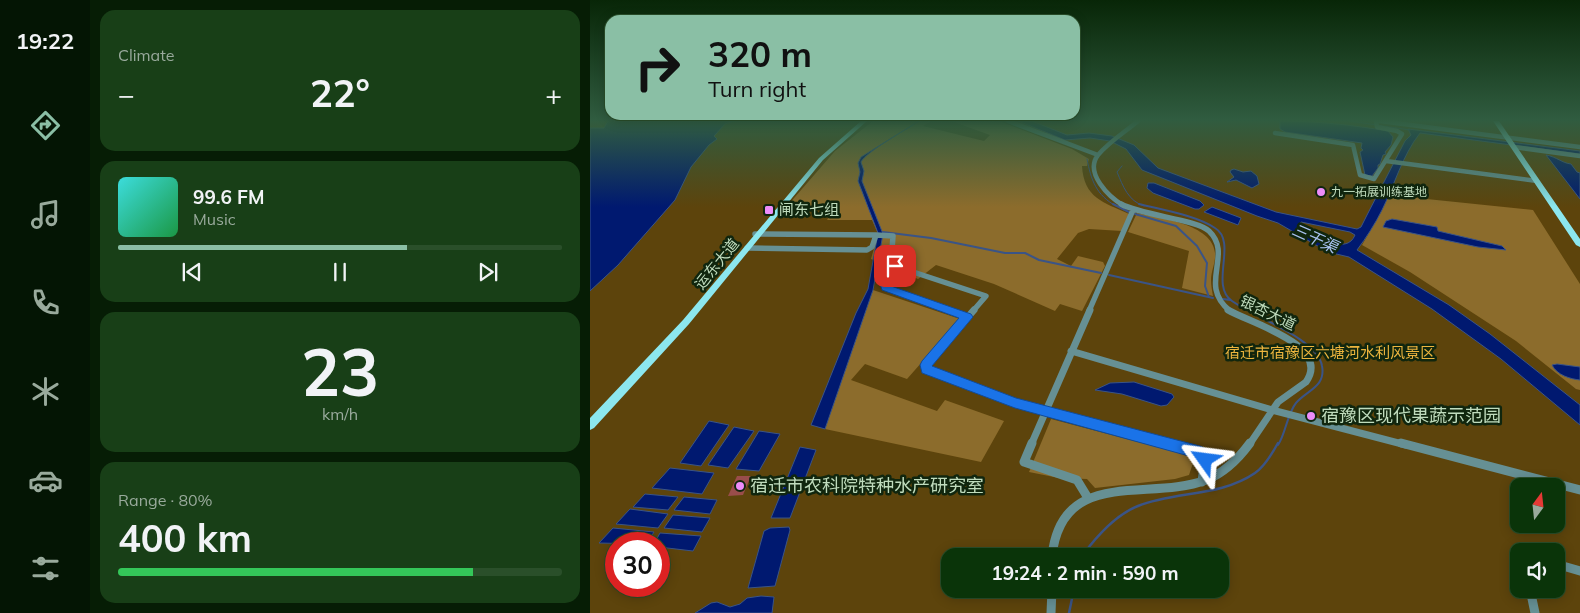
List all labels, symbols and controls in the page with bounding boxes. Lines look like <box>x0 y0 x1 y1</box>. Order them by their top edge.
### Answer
text: 19:22 <box>16 27 74 55</box>
text: 320 m <box>708 32 812 76</box>
icon: right <box>625 35 690 100</box>
text: Climate <box>118 45 174 65</box>
text: 22° <box>310 69 370 117</box>
text: Turn right <box>708 75 806 103</box>
text: − <box>118 77 135 112</box>
text: + <box>545 77 562 112</box>
icon: directions <box>28 108 63 143</box>
place label: 九一拓展训练基地 <box>1331 184 1427 199</box>
text: 99.6 FM <box>193 185 265 209</box>
marker: 九一拓展训练基地 <box>1315 186 1327 198</box>
icon: music <box>28 197 63 232</box>
place label: 闸东七组 <box>779 200 839 219</box>
marker: 闸东七组 <box>763 204 775 216</box>
text: Music <box>193 209 236 229</box>
water label: 三干渠 <box>1289 219 1343 258</box>
street label: 运东大道 <box>690 234 743 293</box>
pin <box>874 245 916 287</box>
icon: arrive <box>881 252 909 280</box>
icon: previous <box>178 258 206 286</box>
icon: pause <box>326 258 354 286</box>
icon: next <box>474 258 502 286</box>
icon: phone <box>28 285 63 320</box>
street label: 银杏大道 <box>1237 291 1299 334</box>
text: 23 <box>301 331 379 412</box>
park label: 宿迁市宿豫区六塘河水利风景区 <box>1225 343 1435 362</box>
icon: climate <box>28 374 63 409</box>
text: km/h <box>322 404 358 424</box>
place label: 宿豫区现代果蔬示范园 <box>1321 404 1501 427</box>
marker: 宿豫区现代果蔬示范园 <box>1305 410 1317 422</box>
position arrow <box>1178 433 1230 485</box>
icon: car <box>28 463 63 498</box>
place label: 宿迁市农科院特种水产研究室 <box>750 474 984 497</box>
north arrow <box>1510 478 1565 532</box>
map controls <box>1510 478 1565 598</box>
marker: 宿迁市农科院特种水产研究室 <box>734 480 746 492</box>
text: Range · 80% <box>118 490 213 510</box>
text: 400 km <box>118 514 252 562</box>
speed limit sign: 30 <box>605 532 670 597</box>
button: sound <box>1510 543 1565 598</box>
icon: filters <box>28 551 63 586</box>
text: 19:24 · 2 min · 590 m <box>991 561 1179 585</box>

